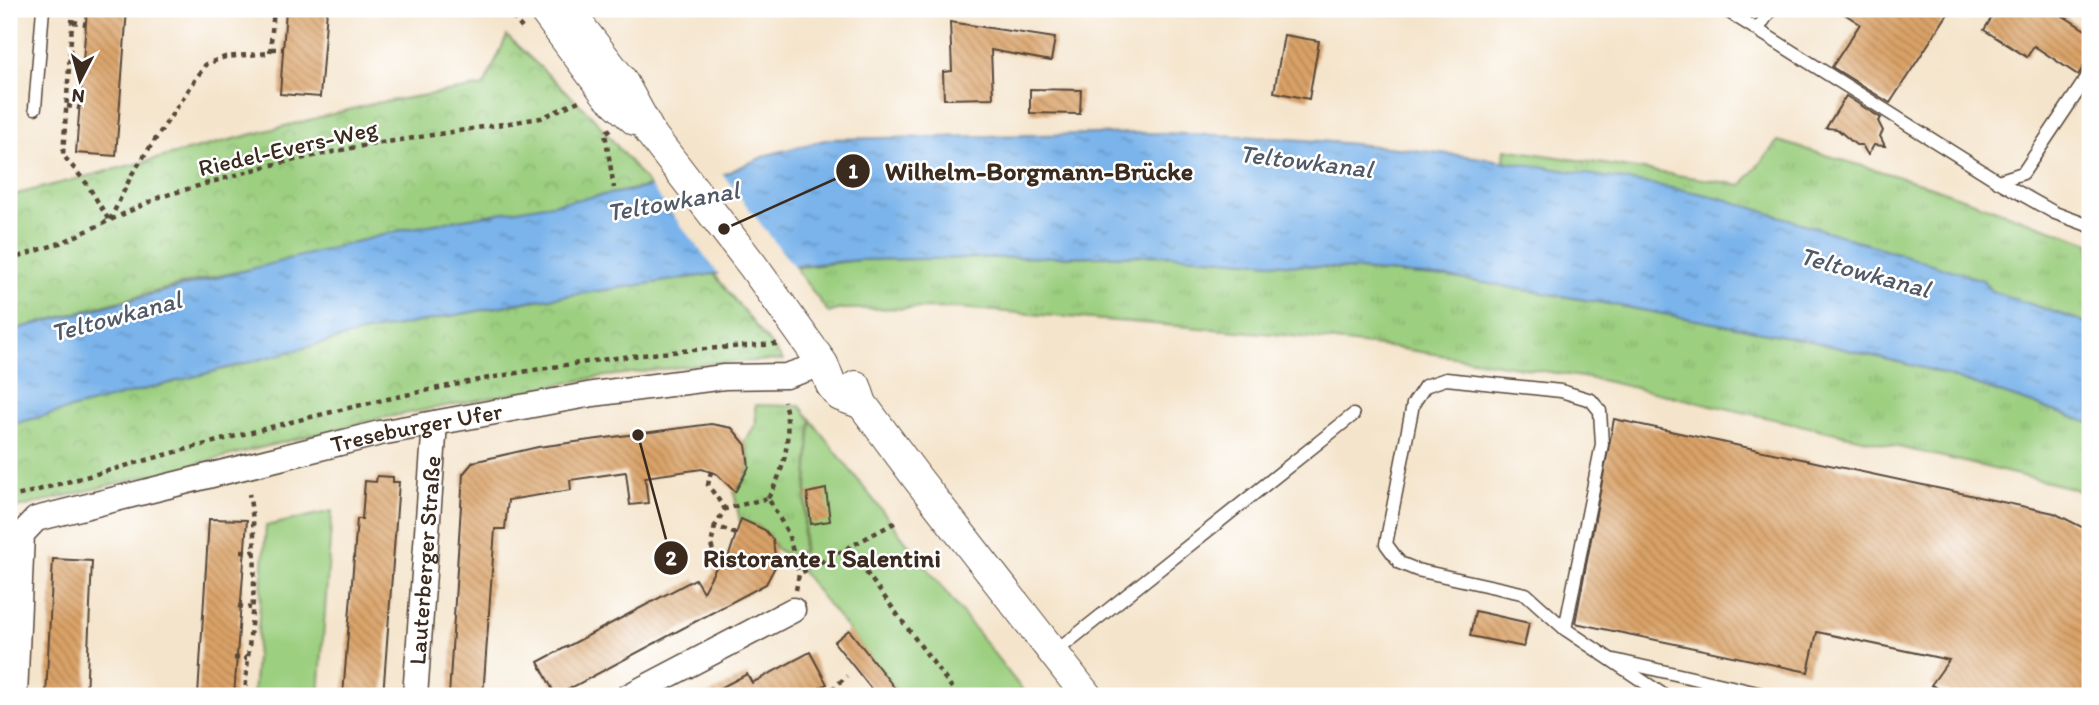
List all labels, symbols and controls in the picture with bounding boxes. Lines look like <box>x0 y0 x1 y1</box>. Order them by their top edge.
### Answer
north arrow <box>46 46 116 116</box>
text: N <box>71 84 86 109</box>
street label: Riedel-Evers-Weg <box>195 113 381 182</box>
water label: Teltowkanal <box>1237 137 1376 185</box>
callout: Wilhelm-Borgmann-Brücke <box>836 147 1207 194</box>
text: Wilhelm-Borgmann-Brücke <box>885 155 1193 187</box>
text: 1 <box>848 158 858 183</box>
water label: Teltowkanal <box>604 173 743 228</box>
water label: Teltowkanal <box>1796 239 1935 305</box>
water label: Teltowkanal <box>47 283 186 349</box>
street label: Treseburger Ufer <box>327 396 504 459</box>
street label: Lauterberger Straße <box>402 455 447 666</box>
callout: Ristorante I Salentini <box>654 534 955 581</box>
text: Ristorante I Salentini <box>703 542 941 574</box>
text: 2 <box>665 545 677 570</box>

